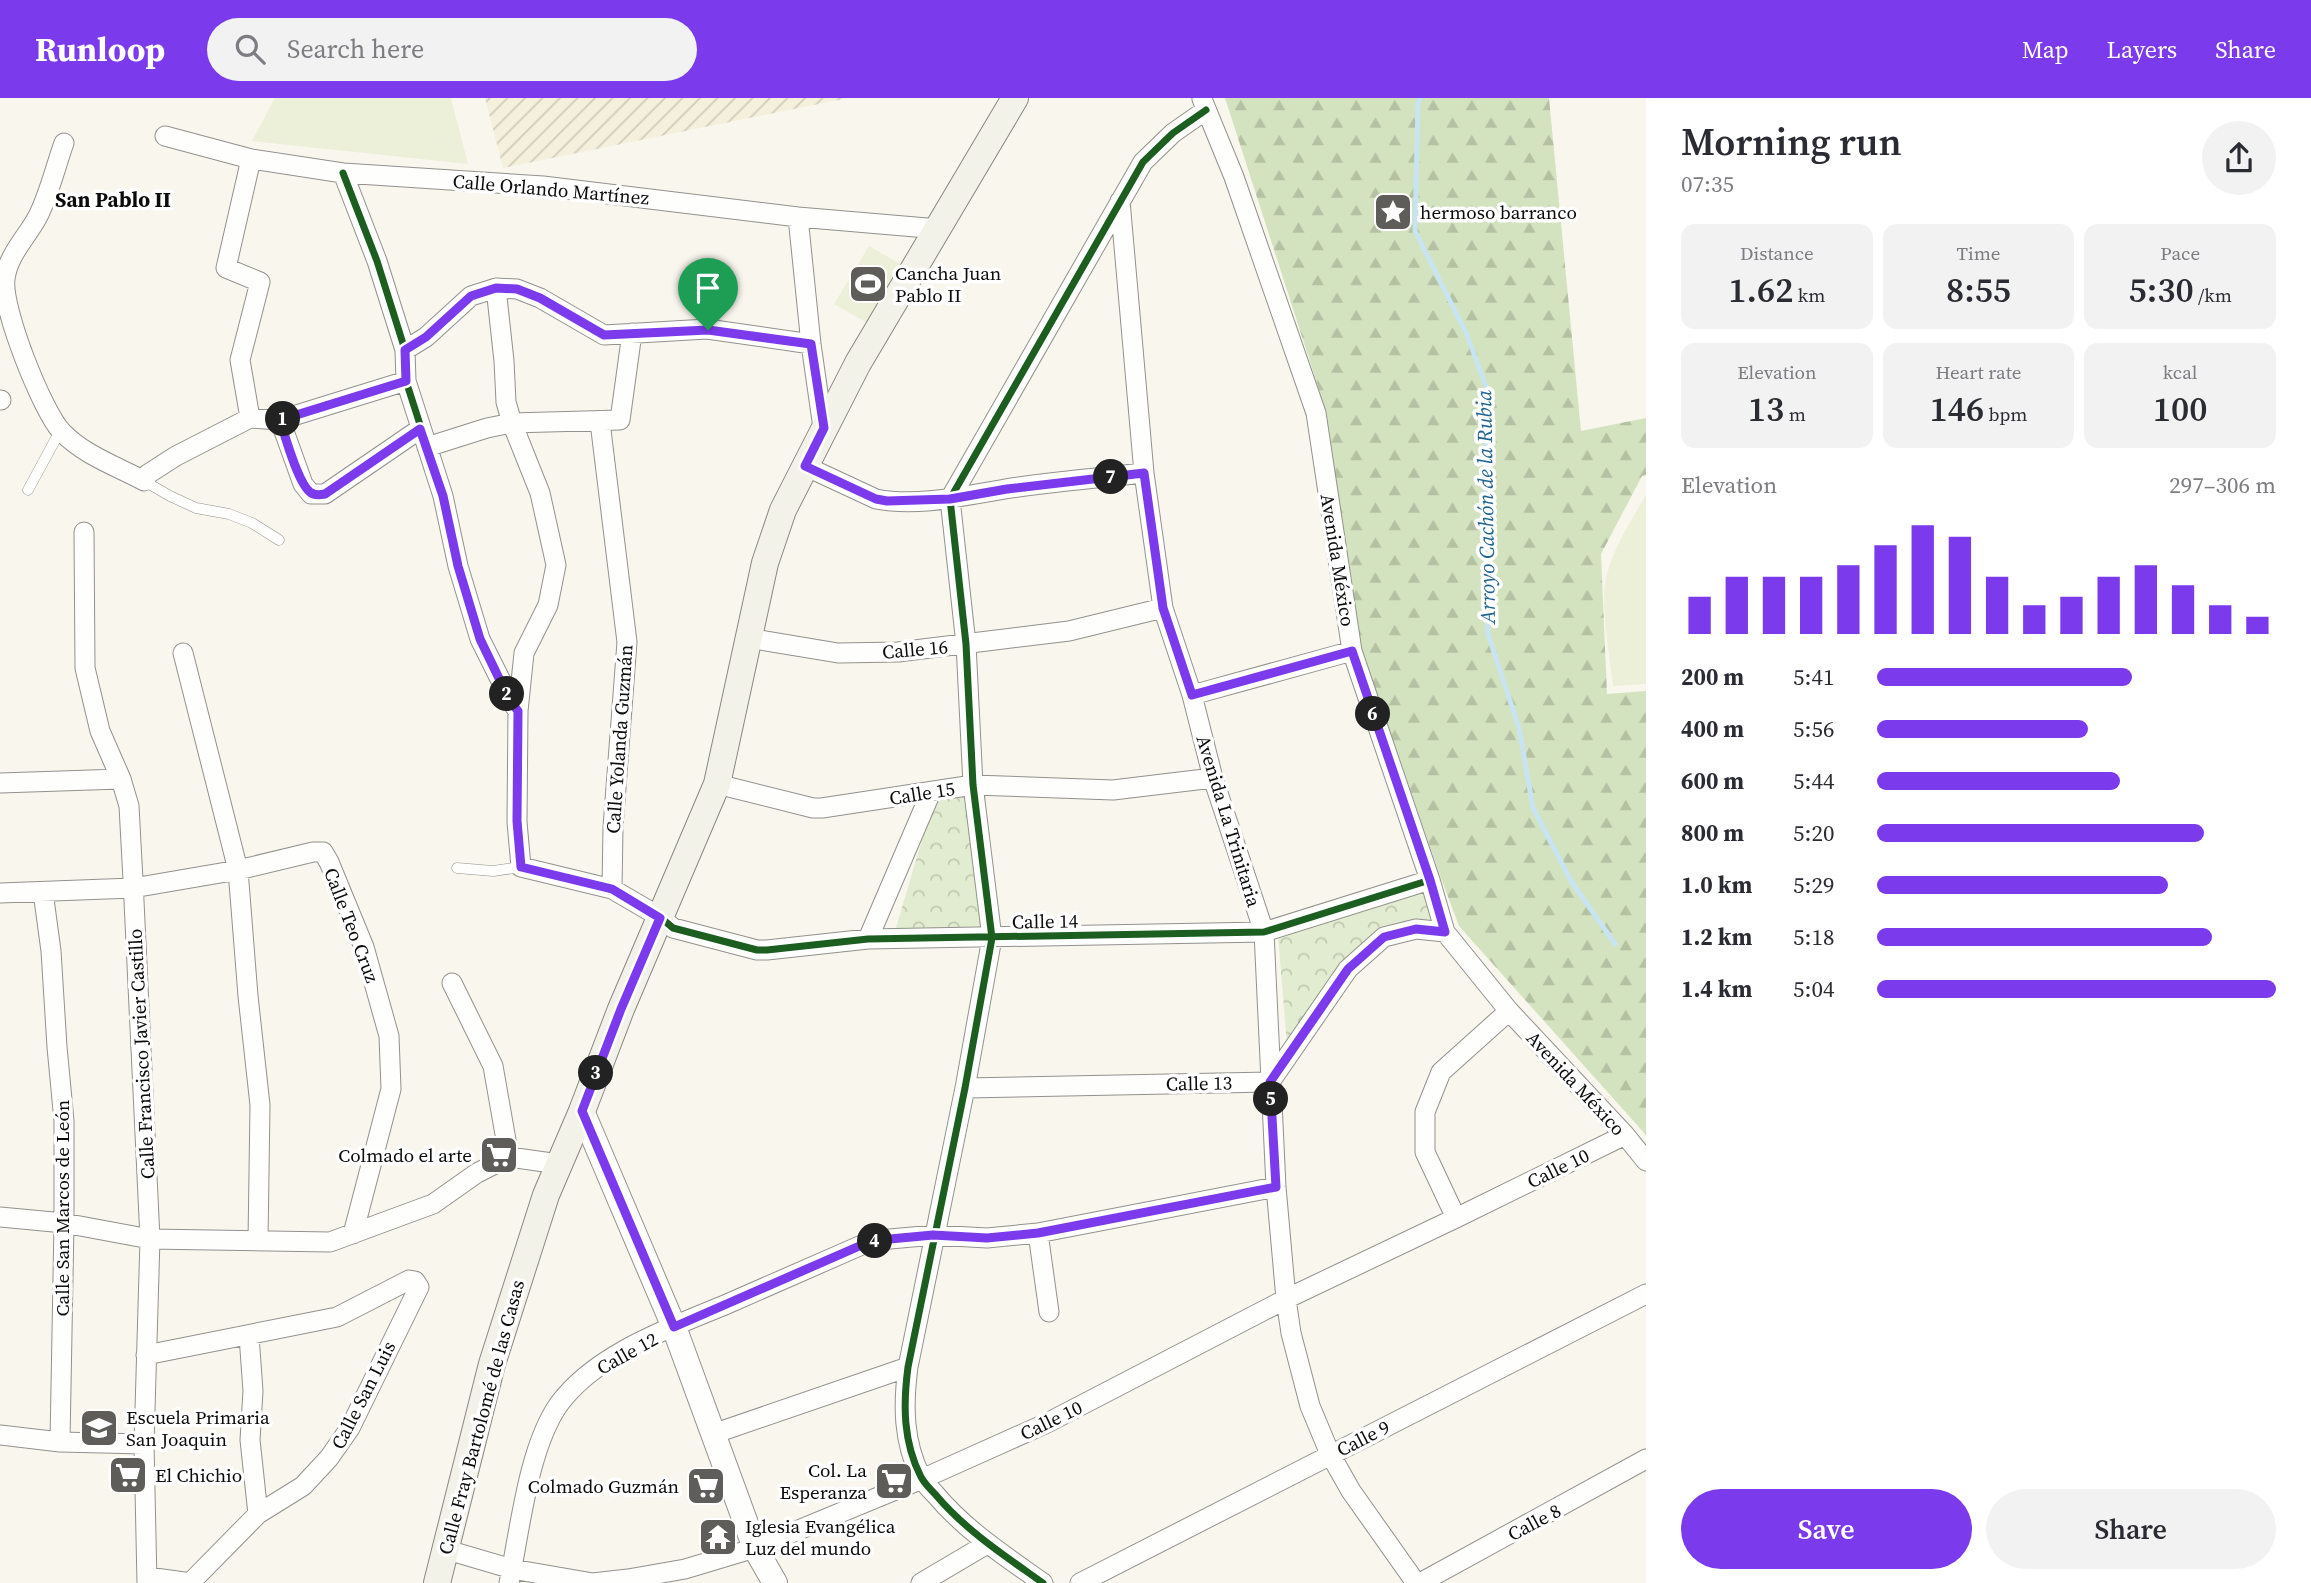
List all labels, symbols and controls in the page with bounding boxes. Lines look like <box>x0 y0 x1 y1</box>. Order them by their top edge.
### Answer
search box <box>207 18 697 81</box>
text: Runloop <box>35 27 165 72</box>
icon: search <box>231 30 269 68</box>
text: Search here <box>287 31 424 67</box>
text: Map <box>2022 33 2069 66</box>
text: Layers <box>2107 33 2177 66</box>
text: Share <box>2215 33 2276 66</box>
text: Morning run <box>1681 116 1902 168</box>
button: share <box>2202 121 2276 195</box>
street label: Calle Orlando Martínez <box>452 167 651 211</box>
text: 07:35 <box>1681 168 1734 200</box>
district label: San Pablo II <box>55 185 171 214</box>
place icon: hermoso barranco <box>1372 191 1414 233</box>
place label: hermoso barranco <box>1420 199 1577 225</box>
text: Distance <box>1740 240 1814 266</box>
text: Time <box>1957 240 2000 266</box>
text: Pace <box>2160 240 2200 266</box>
pin <box>678 258 738 330</box>
place label: Cancha Juan Pablo II <box>895 260 1001 308</box>
sports icon: Cancha Juan Pablo II <box>847 263 889 305</box>
text: 1.62 <box>1728 266 1793 314</box>
text: 8:55 <box>1946 266 2011 314</box>
text: 5:30 <box>2129 266 2194 314</box>
icon: arrive <box>689 269 727 307</box>
text: km <box>1793 282 1825 308</box>
text: /km <box>2194 282 2232 308</box>
text: Elevation <box>1737 359 1817 385</box>
text: Heart rate <box>1935 359 2022 385</box>
text: kcal <box>2163 359 2197 385</box>
text: 13 <box>1748 385 1784 433</box>
text: 146 <box>1929 385 1984 433</box>
text: 100 <box>2153 385 2207 433</box>
water label: Arroyo Cachón de la Rubia <box>1469 390 1502 625</box>
text: m <box>1784 401 1806 427</box>
text: bpm <box>1984 401 2028 427</box>
pin: 1 <box>266 402 300 436</box>
text: 1 <box>277 405 288 431</box>
pin: 7 <box>1094 460 1128 494</box>
text: 7 <box>1105 463 1116 489</box>
text: Elevation <box>1681 469 1777 501</box>
text: 297–306 m <box>2169 469 2276 501</box>
street label: Avenida México <box>1315 492 1361 628</box>
street label: Calle 16 <box>881 633 949 665</box>
street label: Calle Yolanda Guzmán <box>599 644 639 834</box>
text: 200 m <box>1681 661 1744 693</box>
text: 5:41 <box>1793 661 1834 693</box>
pin: 2 <box>490 676 524 712</box>
text: 2 <box>501 680 512 706</box>
pin: 6 <box>1356 696 1390 732</box>
text: 6 <box>1367 700 1378 726</box>
text: 400 m <box>1681 713 1744 745</box>
text: 5:56 <box>1793 713 1834 745</box>
street label: Avenida La Trinitaria <box>1191 732 1268 910</box>
text: 600 m <box>1681 765 1744 797</box>
text: 5:44 <box>1793 765 1834 797</box>
street label: Calle 15 <box>887 775 957 811</box>
text: 800 m <box>1681 817 1744 849</box>
text: 5:20 <box>1793 817 1834 849</box>
street label: Calle Teo Cruz <box>318 864 386 987</box>
text: 1.0 km <box>1681 869 1752 901</box>
text: 5:29 <box>1793 869 1834 901</box>
street label: Calle 14 <box>1012 907 1079 935</box>
text: 1.2 km <box>1681 921 1752 953</box>
text: 5:18 <box>1793 921 1834 953</box>
street label: Calle Francisco Javier Castillo <box>121 928 161 1180</box>
text: 1.4 km <box>1681 973 1752 1005</box>
text: 5:04 <box>1793 973 1834 1005</box>
street label: Avenida México <box>1521 1025 1631 1141</box>
pin: 3 <box>578 1056 614 1090</box>
text: 3 <box>590 1059 601 1085</box>
street label: Calle 13 <box>1166 1069 1232 1097</box>
pin: 5 <box>1254 1082 1288 1116</box>
text: 5 <box>1265 1085 1276 1111</box>
street label: Calle San Marcos de León <box>49 1100 75 1316</box>
supermarket icon: Colmado el arte <box>478 1134 520 1176</box>
place label: Colmado el arte <box>338 1142 472 1168</box>
street label: Calle 10 <box>1523 1142 1593 1194</box>
pin: 4 <box>858 1224 892 1258</box>
text: 4 <box>869 1227 880 1253</box>
street label: Calle Fray Bartolomé de las Casas <box>432 1277 530 1557</box>
street label: Calle 12 <box>592 1326 662 1380</box>
street label: Calle San Luis <box>325 1336 401 1454</box>
street label: Calle 10 <box>1016 1394 1086 1446</box>
place label: Escuela Primaria San Joaquin <box>126 1404 270 1452</box>
school or university icon: Escuela Primaria San Joaquin <box>78 1407 120 1449</box>
street label: Calle 9 <box>1332 1414 1394 1462</box>
supermarket icon: El Chichio <box>107 1454 149 1496</box>
place label: Col. La Esperanza <box>779 1457 867 1505</box>
supermarket icon: Col. La Esperanza <box>873 1460 915 1502</box>
place label: El Chichio <box>155 1462 242 1488</box>
supermarket icon: Colmado Guzmán <box>685 1465 727 1507</box>
place label: Colmado Guzmán <box>528 1473 679 1499</box>
button: Save <box>1681 1489 1972 1569</box>
button: Share <box>1986 1489 2276 1569</box>
street label: Calle 8 <box>1503 1497 1565 1547</box>
place label: Iglesia Evangélica Luz del mundo <box>745 1513 896 1561</box>
temple icon: Iglesia Evangélica Luz del mundo <box>697 1516 739 1558</box>

